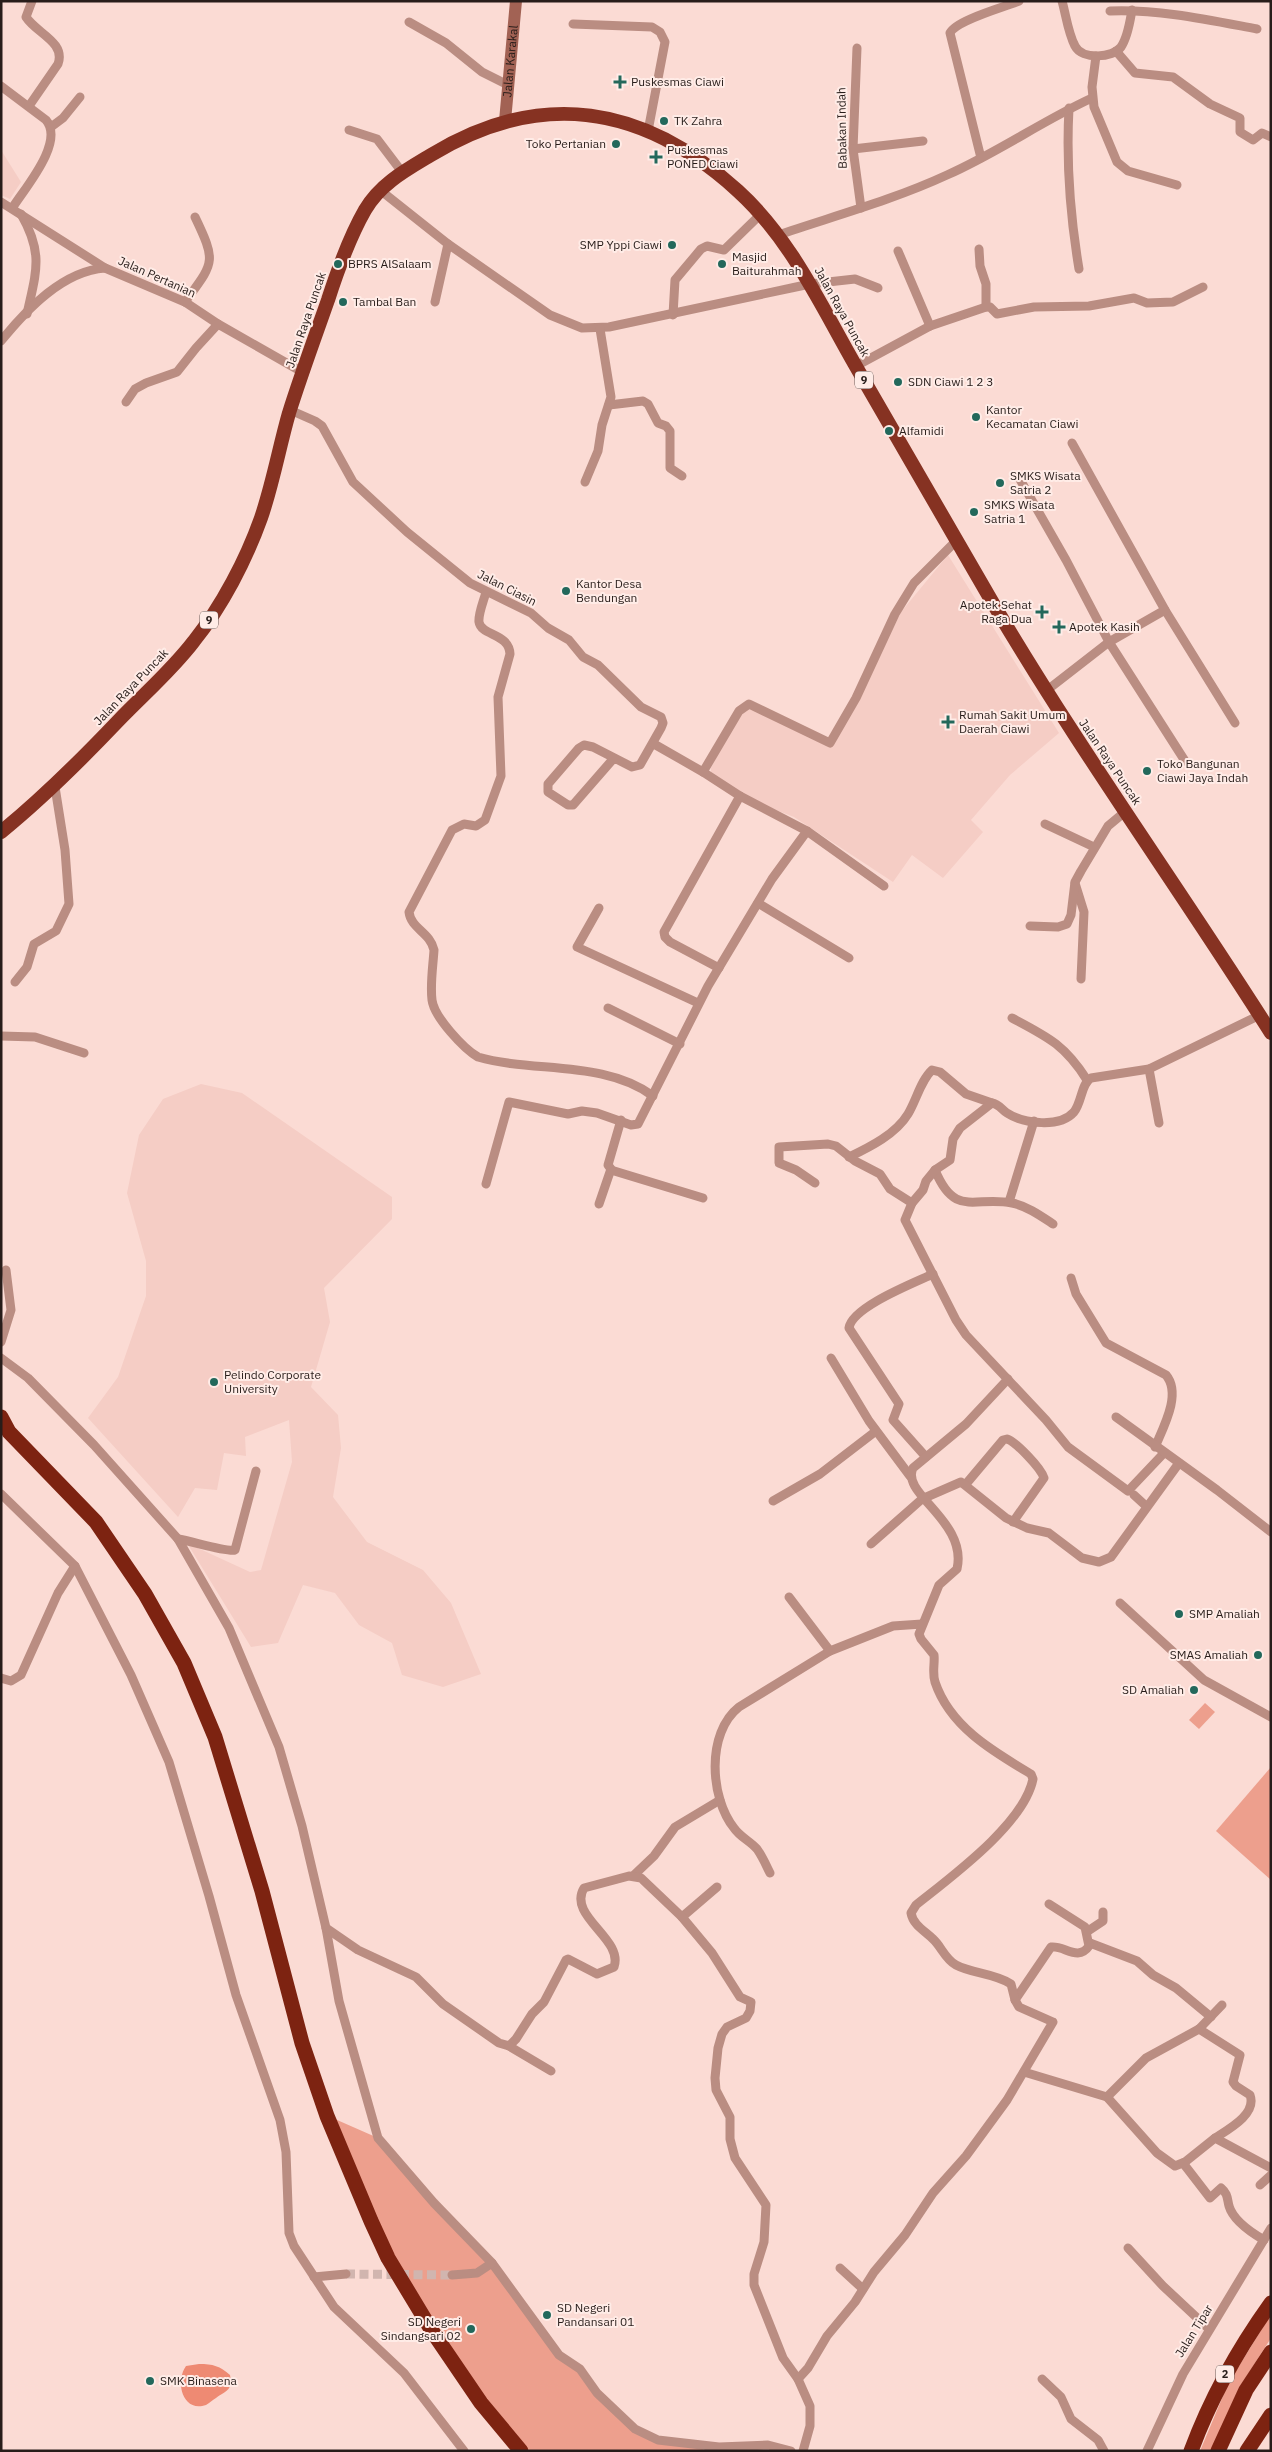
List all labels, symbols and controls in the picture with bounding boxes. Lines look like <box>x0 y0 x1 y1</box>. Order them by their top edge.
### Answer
street label: Jalan Karakal <box>499 24 521 98</box>
place label: Puskesmas Ciawi <box>631 74 724 89</box>
marker: Puskesmas Ciawi <box>613 75 627 89</box>
street label: Babakan Indah <box>833 87 850 169</box>
place label: TK Zahra <box>674 113 723 128</box>
marker: TK Zahra <box>658 115 670 127</box>
place label: Toko Pertanian <box>526 136 606 151</box>
marker: Toko Pertanian <box>610 138 622 150</box>
place label: Puskesmas PONED Ciawi <box>667 142 738 171</box>
marker: Puskesmas PONED Ciawi <box>649 150 663 164</box>
place label: SMP Yppi Ciawi <box>580 237 662 252</box>
marker: SMP Yppi Ciawi <box>666 239 678 251</box>
place label: Masjid Baiturahmah <box>732 249 802 278</box>
street label: Jalan Pertanian <box>116 253 198 300</box>
place label: BPRS AlSalaam <box>348 256 432 271</box>
marker: BPRS AlSalaam <box>332 258 344 270</box>
marker: Masjid Baiturahmah <box>716 258 728 270</box>
street label: Jalan Raya Puncak <box>812 264 874 360</box>
street label: Jalan Raya Puncak <box>282 269 329 370</box>
place label: Tambal Ban <box>353 294 416 309</box>
marker: Tambal Ban <box>337 296 349 308</box>
road number: 9 <box>855 372 873 388</box>
place label: SDN Ciawi 1 2 3 <box>908 374 993 389</box>
marker: SDN Ciawi 1 2 3 <box>892 376 904 388</box>
place label: Kantor Kecamatan Ciawi <box>986 402 1079 431</box>
marker: Kantor Kecamatan Ciawi <box>970 411 982 423</box>
place label: Alfamidi <box>899 423 944 438</box>
marker: Alfamidi <box>883 425 895 437</box>
place label: SMKS Wisata Satria 2 <box>1010 468 1081 497</box>
marker: SMKS Wisata Satria 2 <box>994 477 1006 489</box>
place label: SMKS Wisata Satria 1 <box>984 497 1055 526</box>
marker: SMKS Wisata Satria 1 <box>968 506 980 518</box>
street label: Jalan Ciasin <box>475 566 539 609</box>
place label: Kantor Desa Bendungan <box>576 576 642 605</box>
marker: Kantor Desa Bendungan <box>560 585 572 597</box>
place label: Apotek Sehat Raga Dua <box>960 597 1033 626</box>
marker: Apotek Sehat Raga Dua <box>1036 606 1048 618</box>
road number: 9 <box>200 612 218 628</box>
place label: Apotek Kasih <box>1069 619 1140 634</box>
marker: Apotek Kasih <box>1053 621 1065 633</box>
street label: Jalan Raya Puncak <box>90 645 171 728</box>
place label: Rumah Sakit Umum Daerah Ciawi <box>959 707 1066 736</box>
marker: Rumah Sakit Umum Daerah Ciawi <box>941 715 955 729</box>
street label: Jalan Raya Puncak <box>1076 716 1145 808</box>
place label: Toko Bangunan Ciawi Jaya Indah <box>1157 756 1248 785</box>
marker: Toko Bangunan Ciawi Jaya Indah <box>1141 765 1153 777</box>
place label: Pelindo Corporate University <box>224 1367 321 1396</box>
marker: Pelindo Corporate University <box>208 1376 220 1388</box>
place label: SMP Amaliah <box>1189 1606 1260 1621</box>
marker: SMP Amaliah <box>1173 1608 1185 1620</box>
place label: SMAS Amaliah <box>1170 1647 1248 1662</box>
marker: SMAS Amaliah <box>1252 1649 1264 1661</box>
place label: SD Amaliah <box>1122 1682 1184 1697</box>
marker: SD Amaliah <box>1188 1684 1200 1696</box>
place label: SD Negeri Pandansari 01 <box>557 2300 634 2329</box>
street label: Jalan Tipar <box>1171 2301 1216 2360</box>
marker: SD Negeri Pandansari 01 <box>541 2309 553 2321</box>
place label: SD Negeri Sindangsari 02 <box>381 2314 461 2343</box>
marker: SD Negeri Sindangsari 02 <box>465 2323 477 2335</box>
road number: 2 <box>1216 2366 1234 2382</box>
place label: SMK Binasena <box>160 2373 237 2388</box>
marker: SMK Binasena <box>144 2375 156 2387</box>

